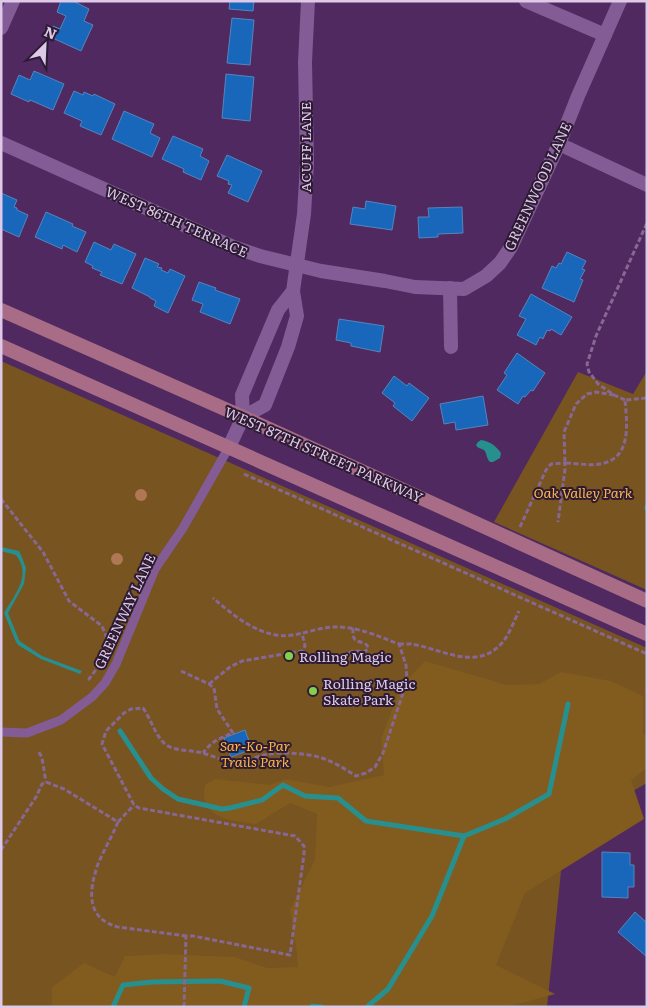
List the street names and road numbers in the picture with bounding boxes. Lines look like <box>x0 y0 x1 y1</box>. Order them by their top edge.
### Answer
street label: ACUFF LANE <box>295 101 315 192</box>
street label: GREENWOOD LANE <box>498 118 576 254</box>
street label: WEST 86TH TERRACE <box>103 181 251 261</box>
street label: WEST 87TH STREET PARKWAY <box>222 401 426 507</box>
street label: GREENWAY LANE <box>88 550 160 672</box>

